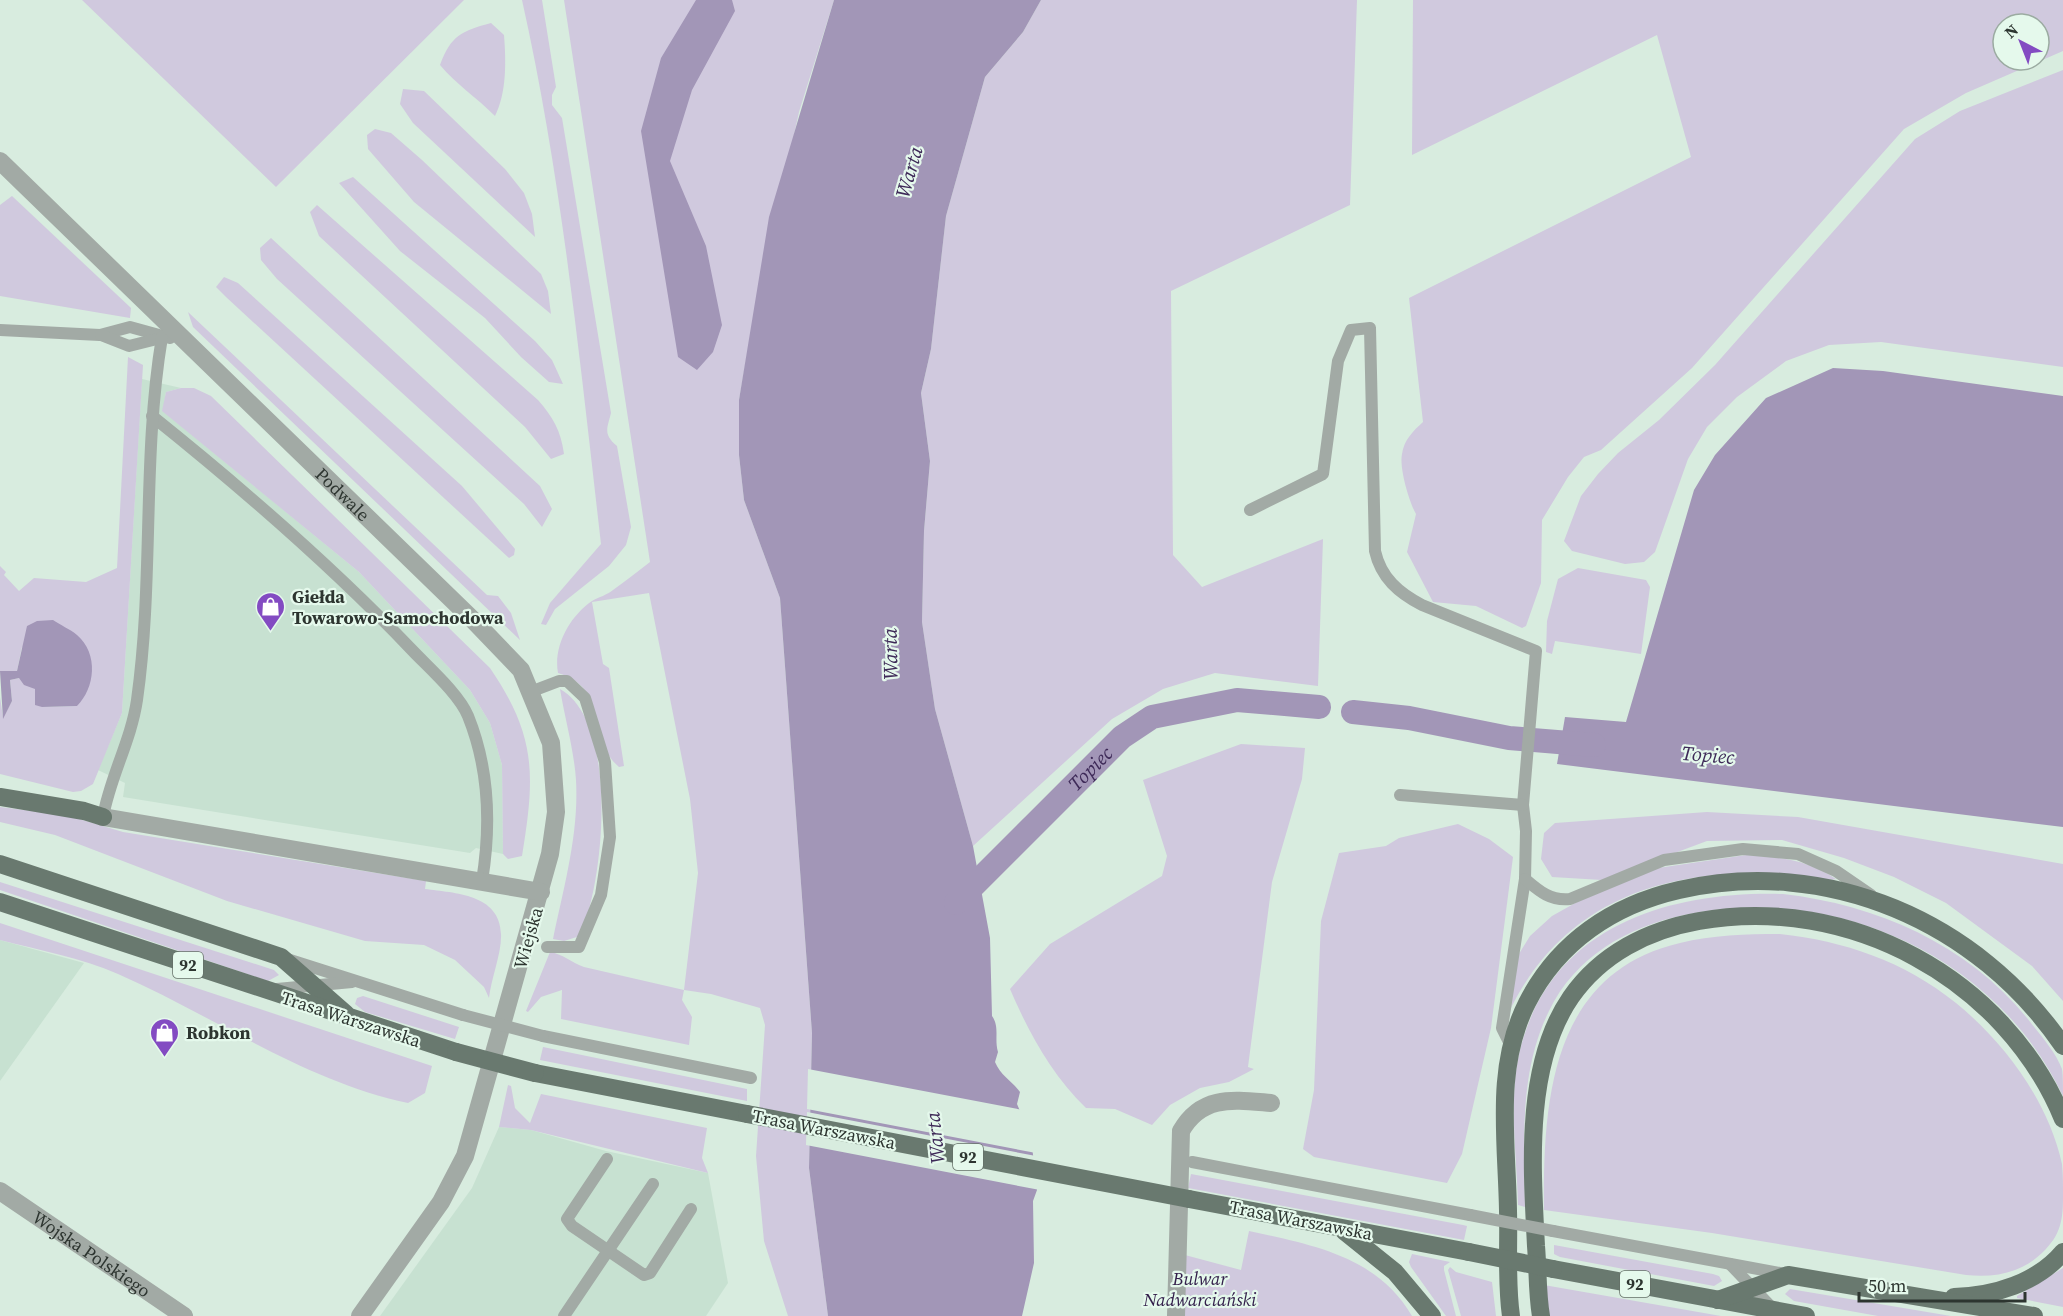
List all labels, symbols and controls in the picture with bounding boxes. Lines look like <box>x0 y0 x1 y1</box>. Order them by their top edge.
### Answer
north arrow <box>1991 12 2051 72</box>
text: N <box>1999 19 2023 43</box>
water label: Warta <box>888 143 930 201</box>
street label: Podwale <box>310 461 376 526</box>
place label: Giełda Towarowo-Samochodowa <box>292 584 504 630</box>
shop icon: Giełda Towarowo-Samochodowa <box>255 590 287 632</box>
water label: Warta <box>876 627 904 680</box>
water label: Topiec <box>1062 739 1120 797</box>
water label: Topiec <box>1680 739 1736 771</box>
street label: Wiejska <box>507 903 549 972</box>
road number: 92 <box>173 952 203 978</box>
street label: Trasa Warszawska <box>278 985 425 1054</box>
shop icon: Robkon <box>149 1016 181 1058</box>
place label: Robkon <box>186 1020 251 1045</box>
street label: Trasa Warszawska <box>750 1103 898 1155</box>
water label: Warta <box>918 1110 952 1165</box>
road number: 92 <box>953 1144 983 1170</box>
street label: Trasa Warszawska <box>1227 1194 1375 1246</box>
street label: Wojska Polskiego <box>28 1204 156 1303</box>
scale bar <box>1859 1265 2026 1303</box>
park label: Bulwar Nadwarciański <box>1142 1266 1257 1312</box>
road number: 92 <box>1620 1271 1650 1297</box>
text: 50 m <box>1868 1273 1906 1298</box>

